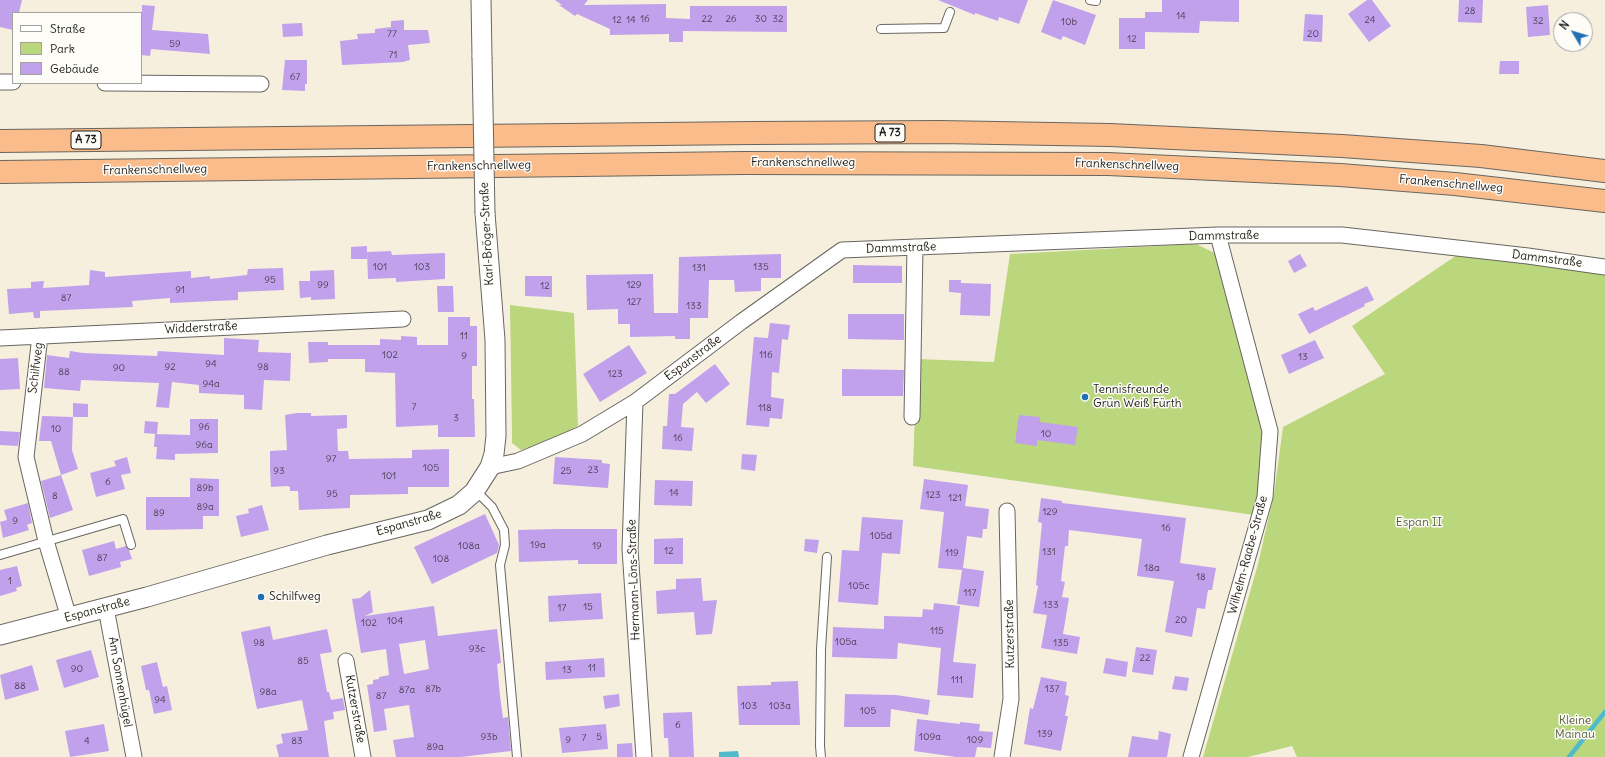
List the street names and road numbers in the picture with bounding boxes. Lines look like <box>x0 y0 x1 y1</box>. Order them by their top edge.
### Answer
road number: A 73 <box>875 124 905 142</box>
road number: A 73 <box>71 131 101 149</box>
street label: Frankenschnellweg <box>751 156 855 170</box>
street label: Frankenschnellweg <box>1075 156 1179 174</box>
street label: Frankenschnellweg <box>427 158 531 174</box>
street label: Frankenschnellweg <box>103 162 207 178</box>
street label: Frankenschnellweg <box>1398 172 1504 196</box>
street label: Karl-Bröger-Straße <box>477 182 497 286</box>
street label: Dammstraße <box>1189 228 1259 244</box>
street label: Dammstraße <box>866 240 936 256</box>
street label: Dammstraße <box>1511 248 1583 270</box>
street label: Widderstraße <box>164 319 238 337</box>
street label: Espanstraße <box>662 332 724 384</box>
street label: Schilfweg <box>26 342 46 394</box>
street label: Wilhelm-Raabe-Straße <box>1225 494 1271 616</box>
street label: Espanstraße <box>375 507 443 539</box>
street label: Hermann-Löns-Straße <box>625 519 643 641</box>
street label: Espanstraße <box>63 594 131 626</box>
street label: Kutzerstraße <box>1002 599 1018 669</box>
street label: Am Sonnenhügel <box>105 636 135 728</box>
street label: Kutzerstraße <box>342 674 368 744</box>

